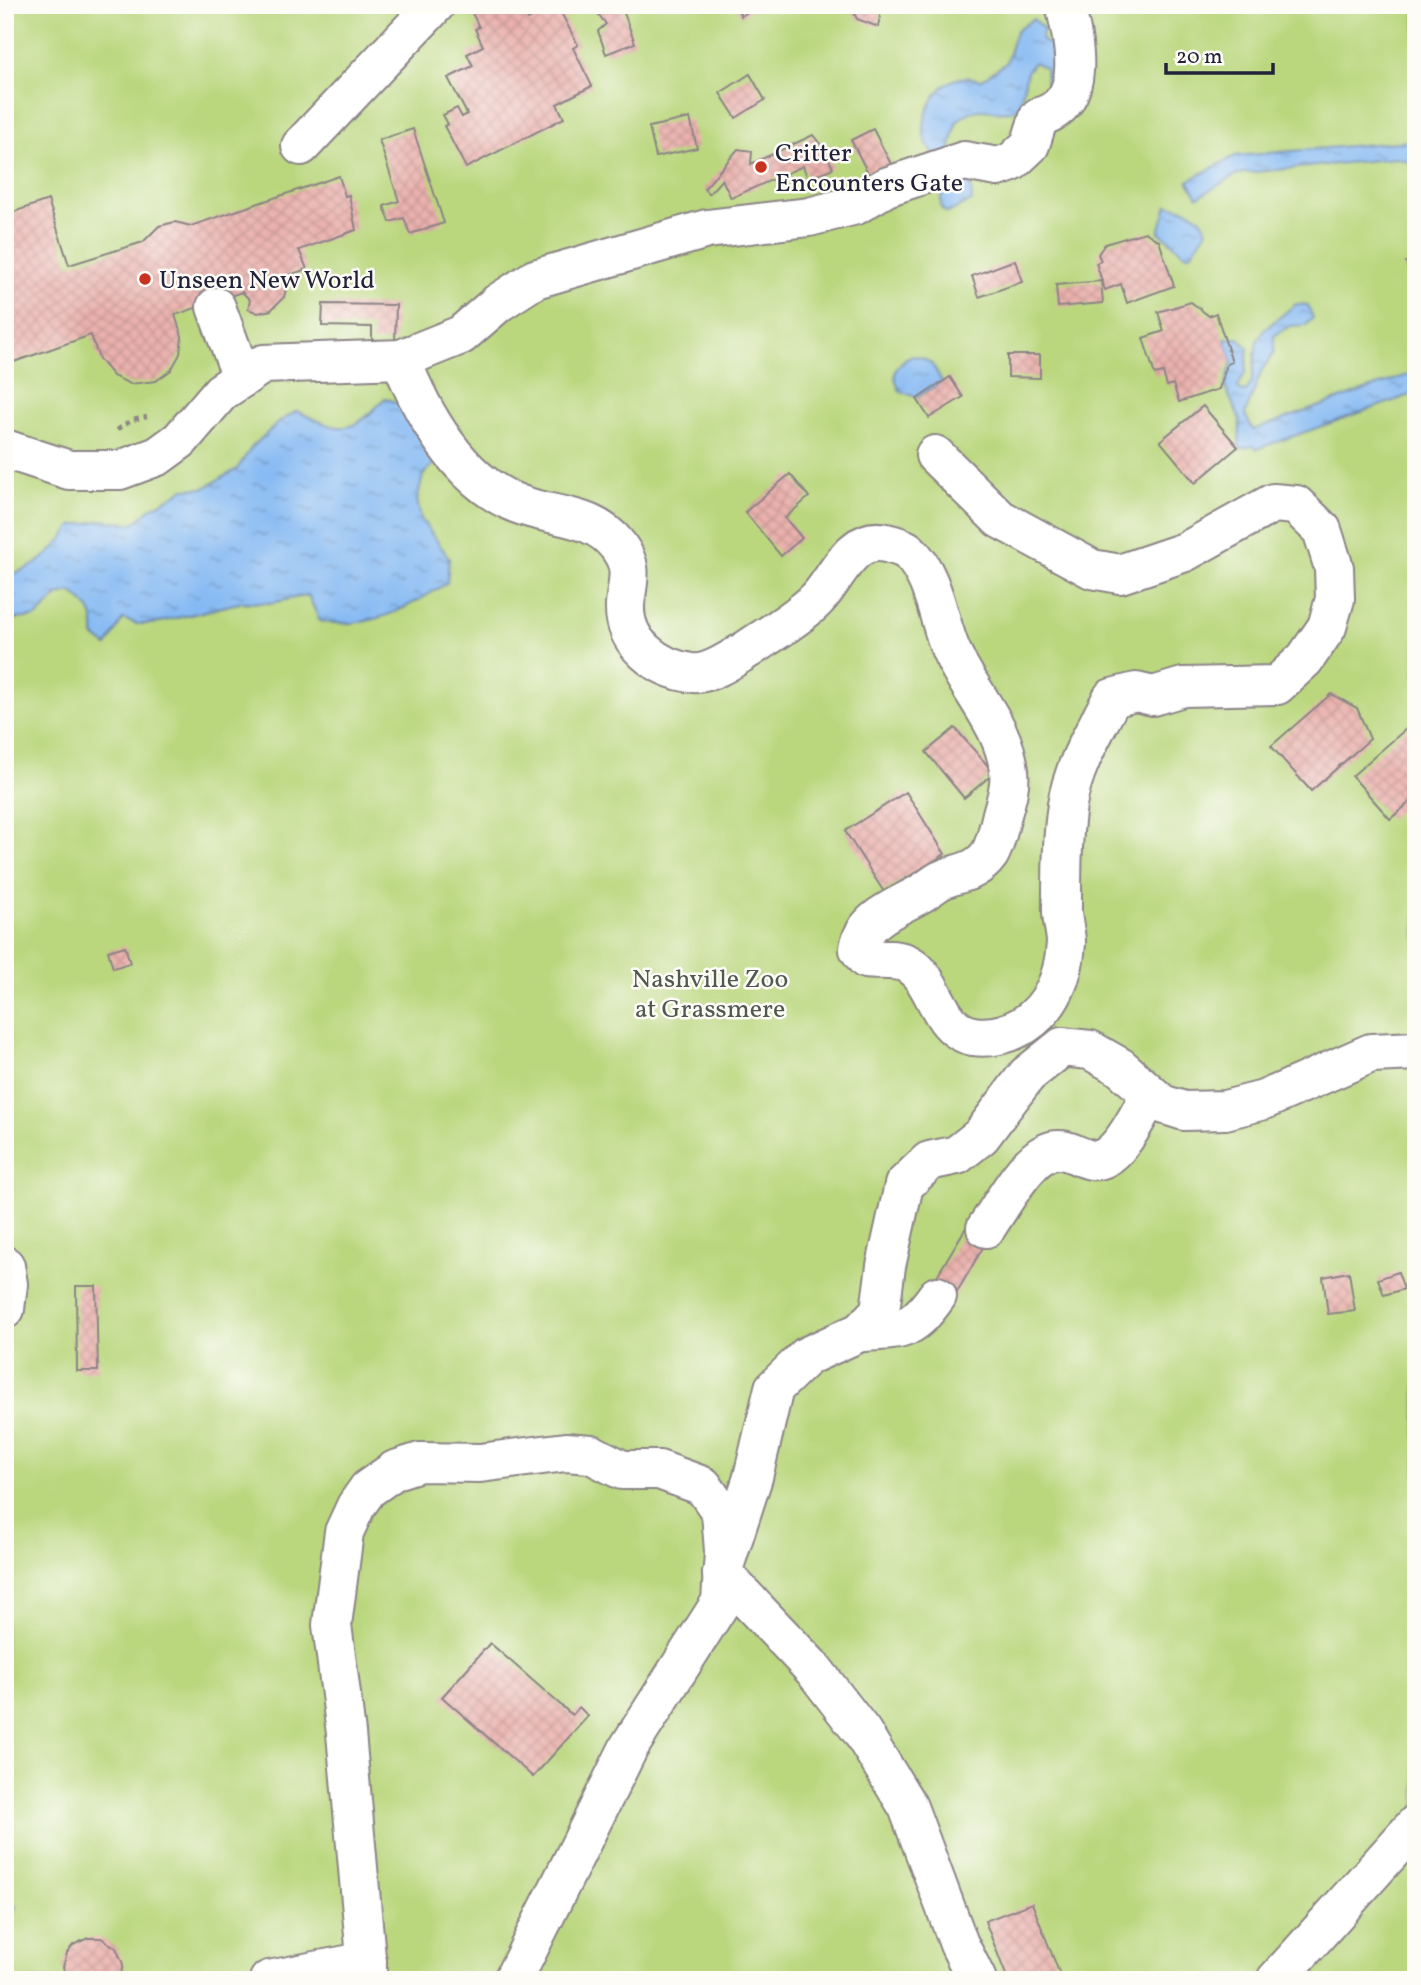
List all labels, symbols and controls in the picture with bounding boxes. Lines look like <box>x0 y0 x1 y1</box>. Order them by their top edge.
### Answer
scale bar <box>1166 32 1272 76</box>
text: 20 m <box>1176 43 1222 72</box>
place label: Critter Encounters Gate <box>775 136 963 202</box>
marker: Critter Encounters Gate <box>753 159 769 175</box>
place label: Unseen New World <box>159 263 375 299</box>
marker: Unseen New World <box>137 271 153 287</box>
park label: Nashville Zoo at Grassmere <box>632 962 788 1028</box>

